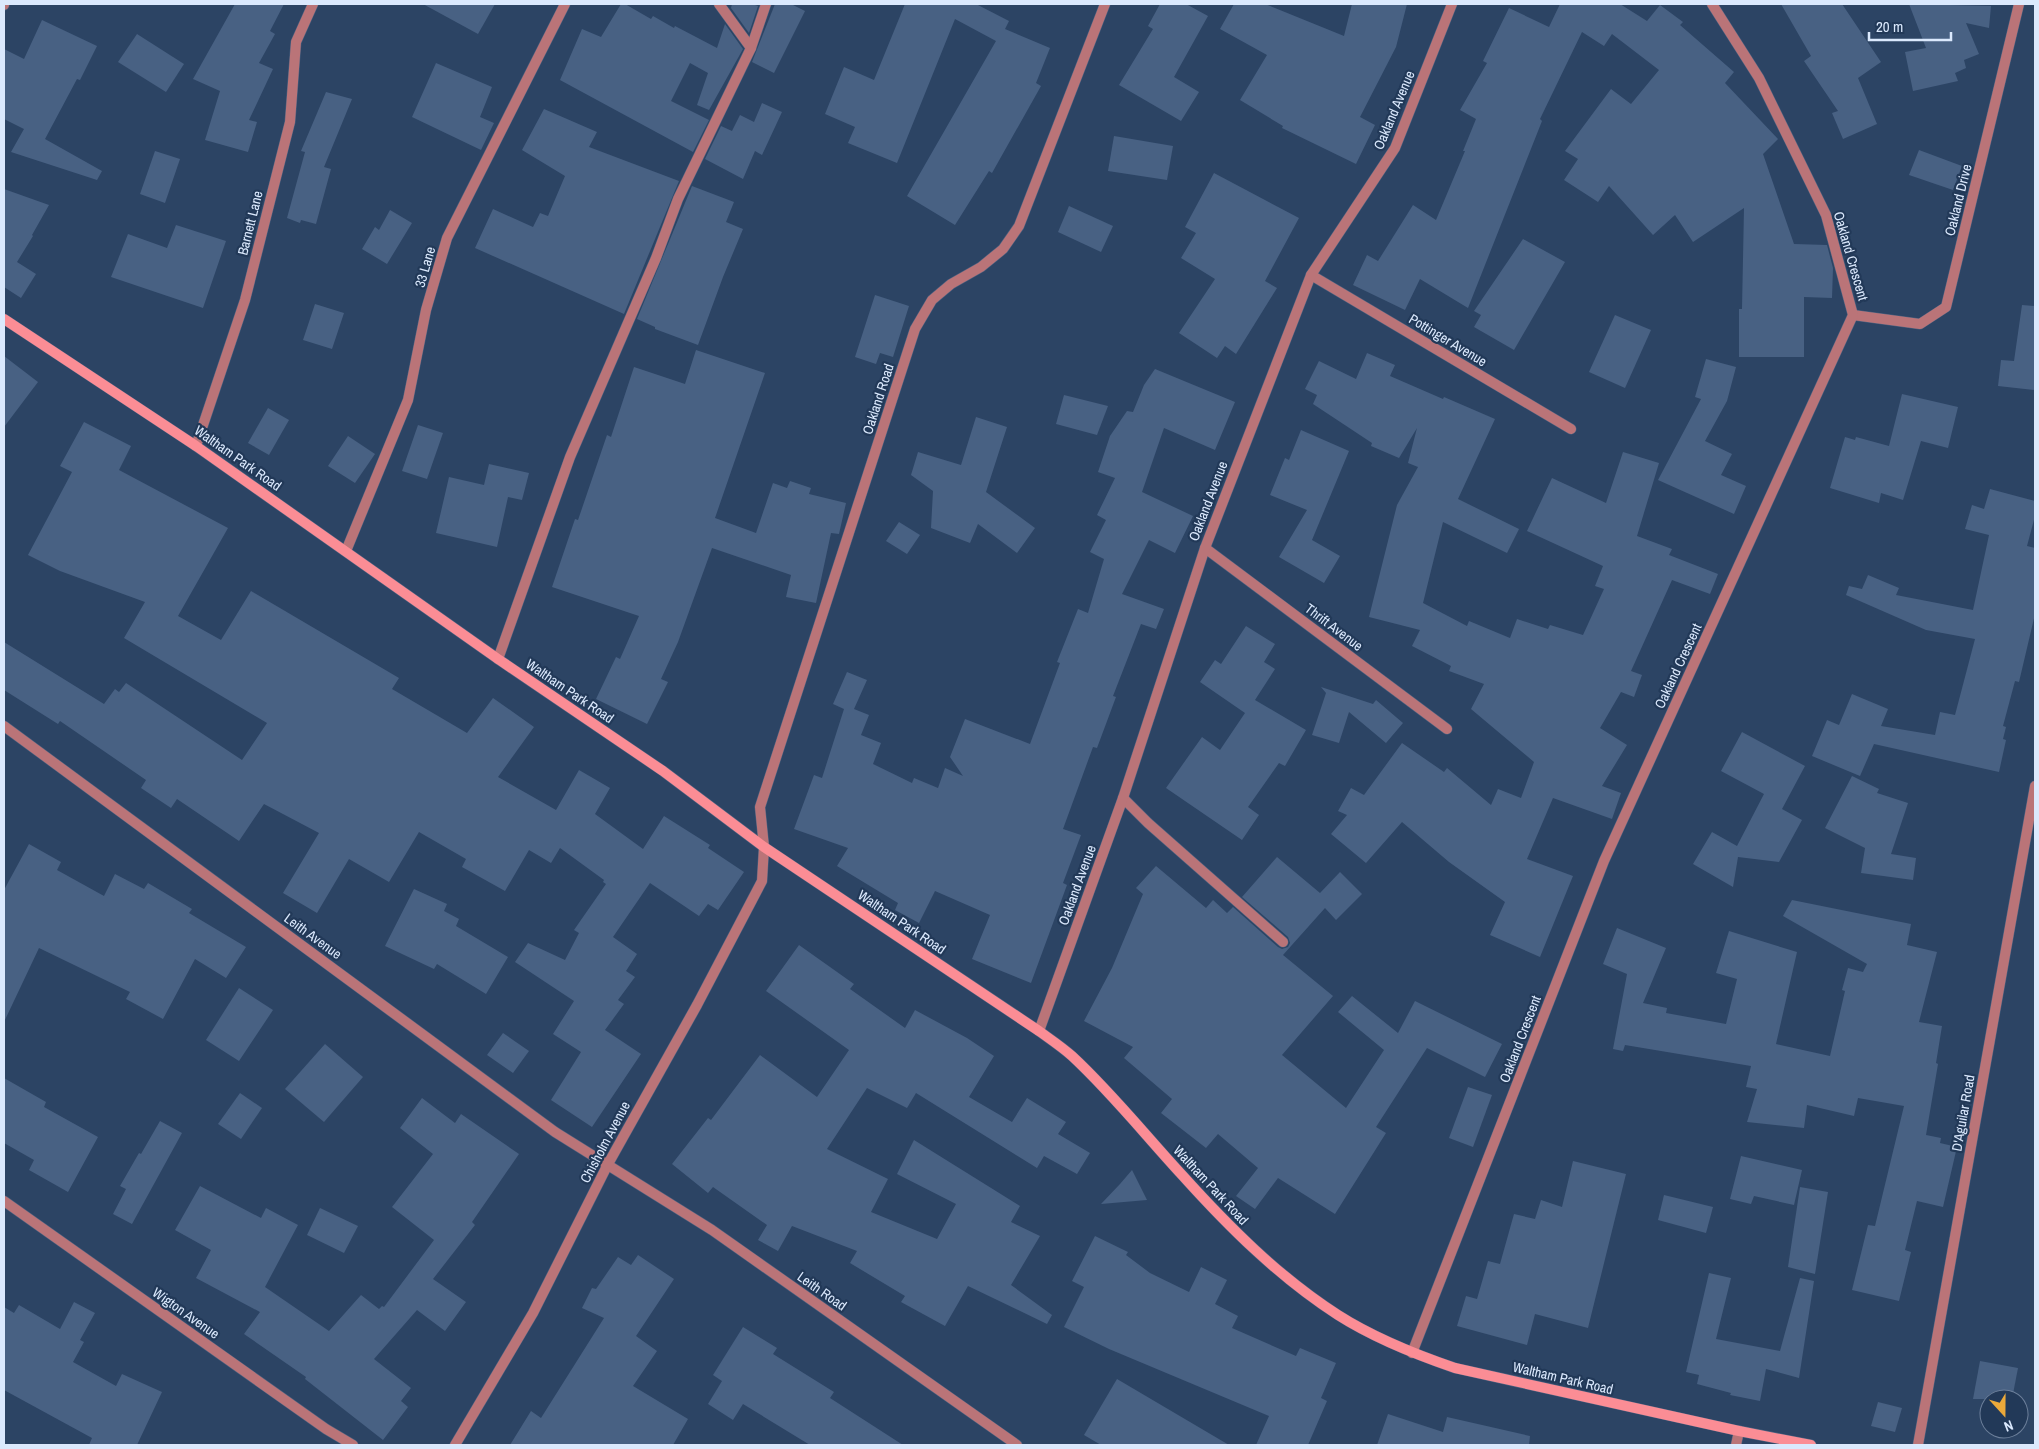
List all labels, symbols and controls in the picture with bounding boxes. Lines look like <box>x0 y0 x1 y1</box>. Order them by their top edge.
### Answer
scale bar <box>1869 10 1952 42</box>
text: 20 m <box>1876 16 1903 37</box>
street label: Oakland Avenue <box>1369 68 1419 152</box>
street label: Oakland Drive <box>1940 162 1976 238</box>
street label: Barnett Lane <box>233 189 267 257</box>
street label: Oakland Crescent <box>1830 209 1872 303</box>
street label: 33 Lane <box>411 245 439 289</box>
street label: Pottinger Avenue <box>1406 310 1490 370</box>
street label: Oakland Road <box>858 361 898 437</box>
street label: Waltham Park Road <box>191 421 285 495</box>
street label: Oakland Avenue <box>1185 459 1231 543</box>
street label: Thrift Avenue <box>1301 599 1367 655</box>
street label: Oakland Crescent <box>1650 621 1706 711</box>
street label: Waltham Park Road <box>523 655 617 727</box>
street label: Oakland Avenue <box>1054 842 1100 928</box>
street label: Waltham Park Road <box>855 886 949 958</box>
street label: Leith Avenue <box>281 909 345 963</box>
street label: Oakland Crescent <box>1495 993 1545 1085</box>
street label: D'Aguilar Road <box>1947 1073 1979 1153</box>
street label: Chisholm Avenue <box>576 1098 634 1186</box>
street label: Waltham Park Road <box>1170 1141 1252 1229</box>
street label: Leith Road <box>794 1268 850 1314</box>
street label: Wigton Avenue <box>149 1283 223 1343</box>
street label: Waltham Park Road <box>1511 1358 1615 1398</box>
north arrow <box>1979 1389 2029 1439</box>
text: N <box>2002 1416 2016 1436</box>

